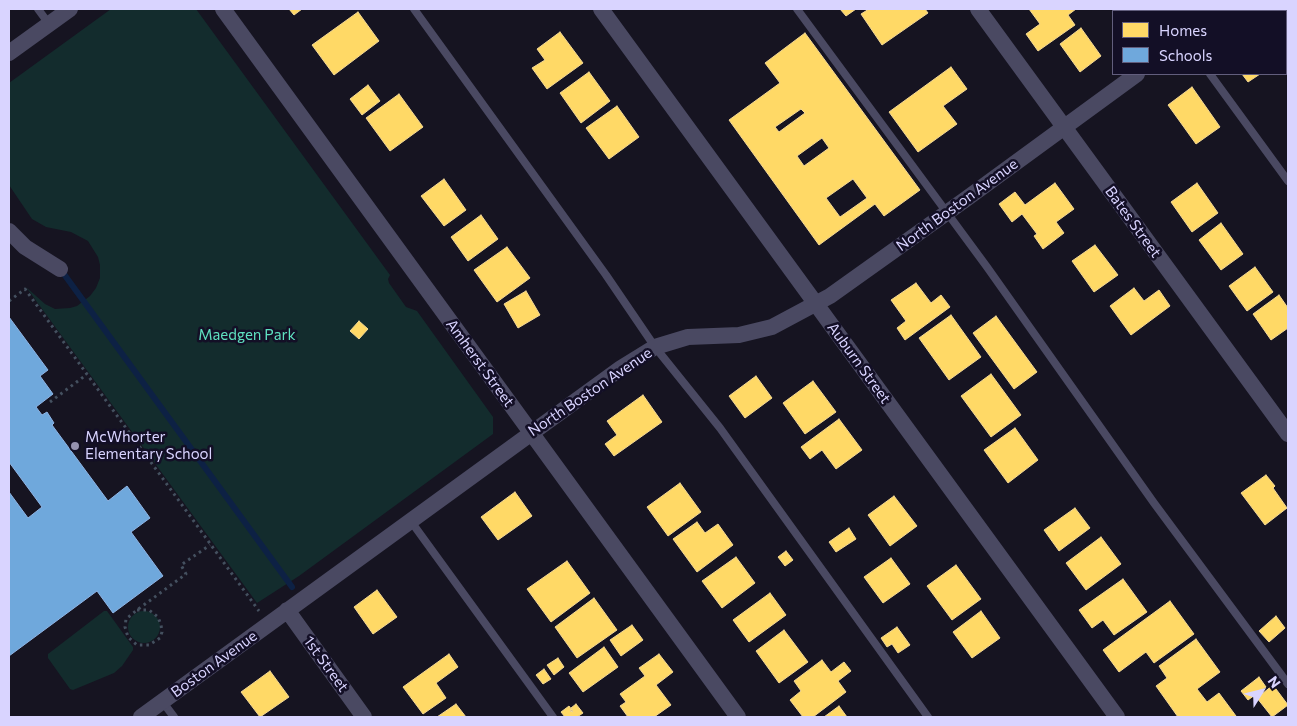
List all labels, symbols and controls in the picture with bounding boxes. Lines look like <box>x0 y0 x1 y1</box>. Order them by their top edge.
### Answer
legend <box>1112 10 1287 75</box>
text: Homes <box>1159 21 1207 39</box>
text: Schools <box>1159 46 1212 64</box>
street label: North Boston Avenue <box>893 155 1021 255</box>
street label: Bates Street <box>1101 183 1165 261</box>
street label: Amherst Street <box>442 316 518 410</box>
street label: Auburn Street <box>824 319 894 407</box>
park label: Maedgen Park <box>198 326 296 344</box>
street label: North Boston Avenue <box>525 344 655 440</box>
place label: McWhorter Elementary School <box>85 428 212 463</box>
marker: McWhorter Elementary School <box>69 440 81 452</box>
street label: Boston Avenue <box>168 627 260 701</box>
street label: 1st Street <box>300 633 352 695</box>
north arrow <box>1237 666 1287 716</box>
text: N <box>1265 673 1285 691</box>

